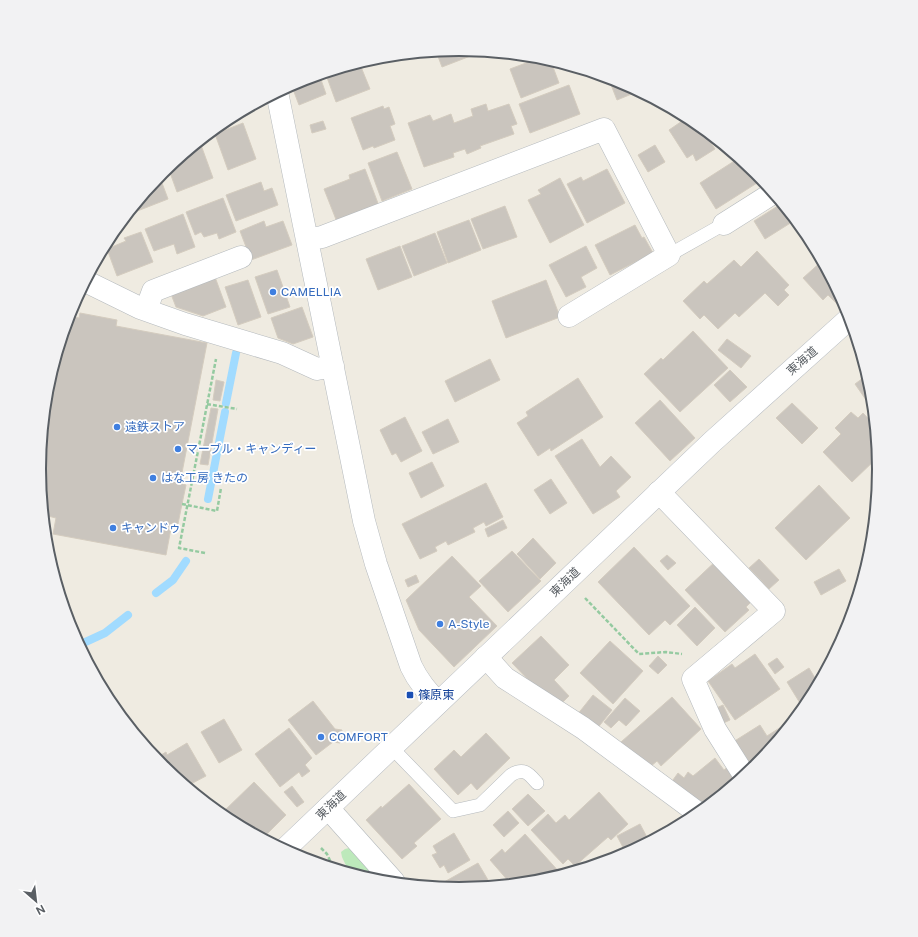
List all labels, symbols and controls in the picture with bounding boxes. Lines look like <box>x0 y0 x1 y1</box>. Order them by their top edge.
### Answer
place label: CAMELLIA <box>281 285 342 299</box>
marker: CAMELLIA <box>268 287 278 297</box>
street label: 東海道 <box>784 344 820 378</box>
place label: 遠鉄ストア <box>125 420 185 434</box>
marker: 遠鉄ストア <box>112 422 122 432</box>
place label: マーブル・キャンディー <box>186 442 316 456</box>
marker: マーブル・キャンディー <box>173 444 183 454</box>
place label: はな工房 きたの <box>161 471 248 485</box>
marker: はな工房 きたの <box>148 473 158 483</box>
place label: キャンドゥ <box>121 521 181 535</box>
marker: キャンドゥ <box>108 523 118 533</box>
street label: 東海道 <box>547 564 583 600</box>
place label: A-Style <box>448 617 490 631</box>
marker: A-Style <box>435 619 445 629</box>
place label: 篠原東 <box>418 688 454 702</box>
marker: 篠原東 <box>405 690 415 700</box>
place label: COMFORT <box>329 730 388 744</box>
marker: COMFORT <box>316 732 326 742</box>
street label: 東海道 <box>313 787 349 823</box>
north arrow <box>16 881 56 921</box>
text: N <box>34 903 47 917</box>

